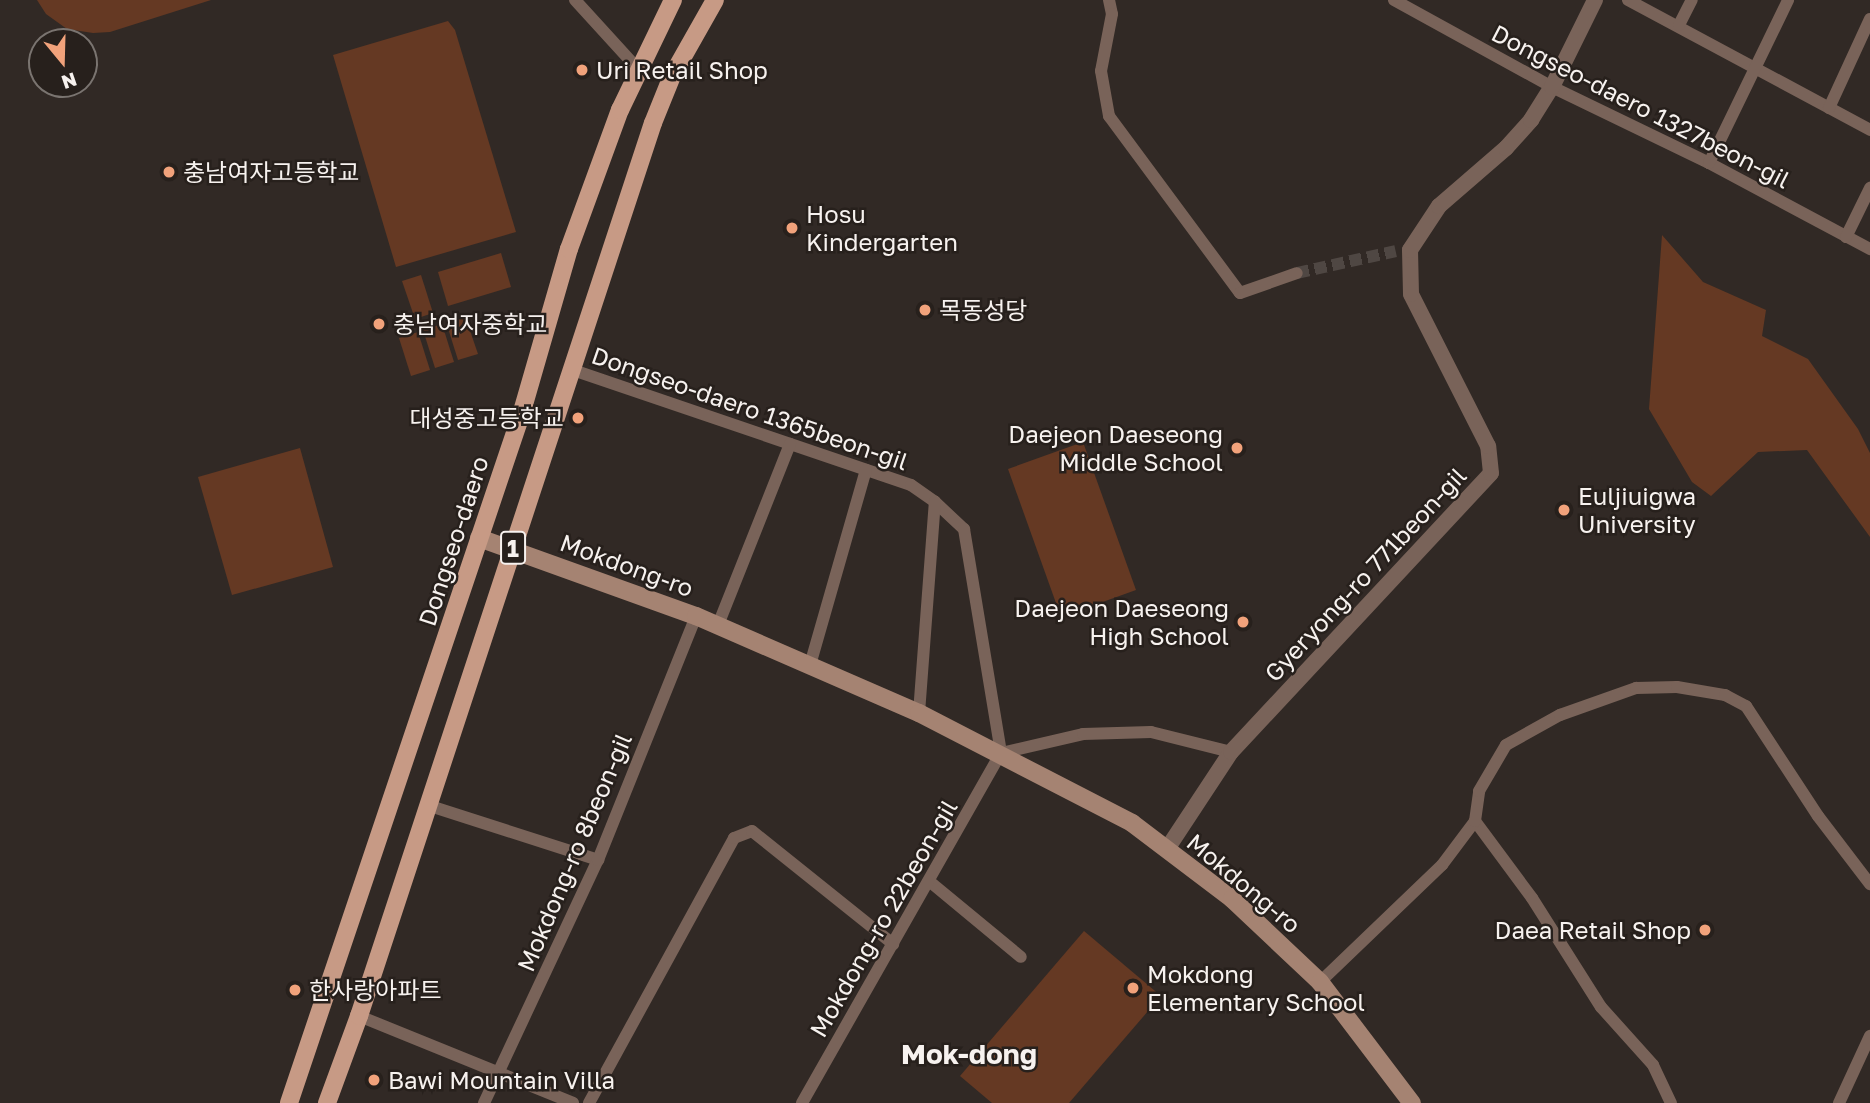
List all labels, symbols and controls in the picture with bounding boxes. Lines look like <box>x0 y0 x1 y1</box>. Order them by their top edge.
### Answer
street label: Dongseo-daero 1327beon-gil <box>1487 18 1795 194</box>
north arrow <box>28 28 98 98</box>
place label: Uri Retail Shop <box>596 56 768 84</box>
marker: Uri Retail Shop <box>574 62 590 78</box>
text: N <box>59 68 80 95</box>
place label: 충남여자고등학교 <box>183 158 360 186</box>
marker: 충남여자고등학교 <box>161 164 177 180</box>
place label: Hosu Kindergarten <box>806 200 958 256</box>
marker: Hosu Kindergarten <box>784 220 800 236</box>
place label: 목동성당 <box>939 296 1027 324</box>
marker: 목동성당 <box>917 302 933 318</box>
place label: 충남여자중학교 <box>393 310 548 338</box>
marker: 충남여자중학교 <box>371 316 387 332</box>
street label: Dongseo-daero 1365beon-gil <box>588 340 912 476</box>
place label: 대성중고등학교 <box>409 404 564 432</box>
marker: 대성중고등학교 <box>570 410 586 426</box>
place label: Daejeon Daeseong Middle School <box>1008 420 1223 476</box>
marker: Daejeon Daeseong Middle School <box>1229 440 1245 456</box>
street label: Dongseo-daero <box>412 453 494 629</box>
street label: Gyeryong-ro 771beon-gil <box>1258 461 1472 687</box>
place label: Euljiuigwa University <box>1578 482 1696 538</box>
marker: Euljiuigwa University <box>1556 502 1572 518</box>
road number: 1 <box>499 528 527 568</box>
street label: Mokdong-ro <box>557 528 697 602</box>
place label: Daejeon Daeseong High School <box>1014 594 1229 650</box>
marker: Daejeon Daeseong High School <box>1235 614 1251 630</box>
street label: Mokdong-ro 8beon-gil <box>511 729 637 975</box>
street label: Mokdong-ro 22beon-gil <box>803 794 963 1042</box>
street label: Mokdong-ro <box>1181 827 1307 939</box>
place label: Daea Retail Shop <box>1495 916 1691 944</box>
marker: Daea Retail Shop <box>1697 922 1713 938</box>
place label: Mokdong Elementary School <box>1147 960 1365 1016</box>
place label: 한사랑아파트 <box>309 976 441 1004</box>
marker: Mokdong Elementary School <box>1125 980 1141 996</box>
marker: 한사랑아파트 <box>287 982 303 998</box>
district label: Mok-dong <box>901 1037 1037 1071</box>
place label: Bawi Mountain Villa <box>388 1066 615 1094</box>
marker: Bawi Mountain Villa <box>366 1072 382 1088</box>

